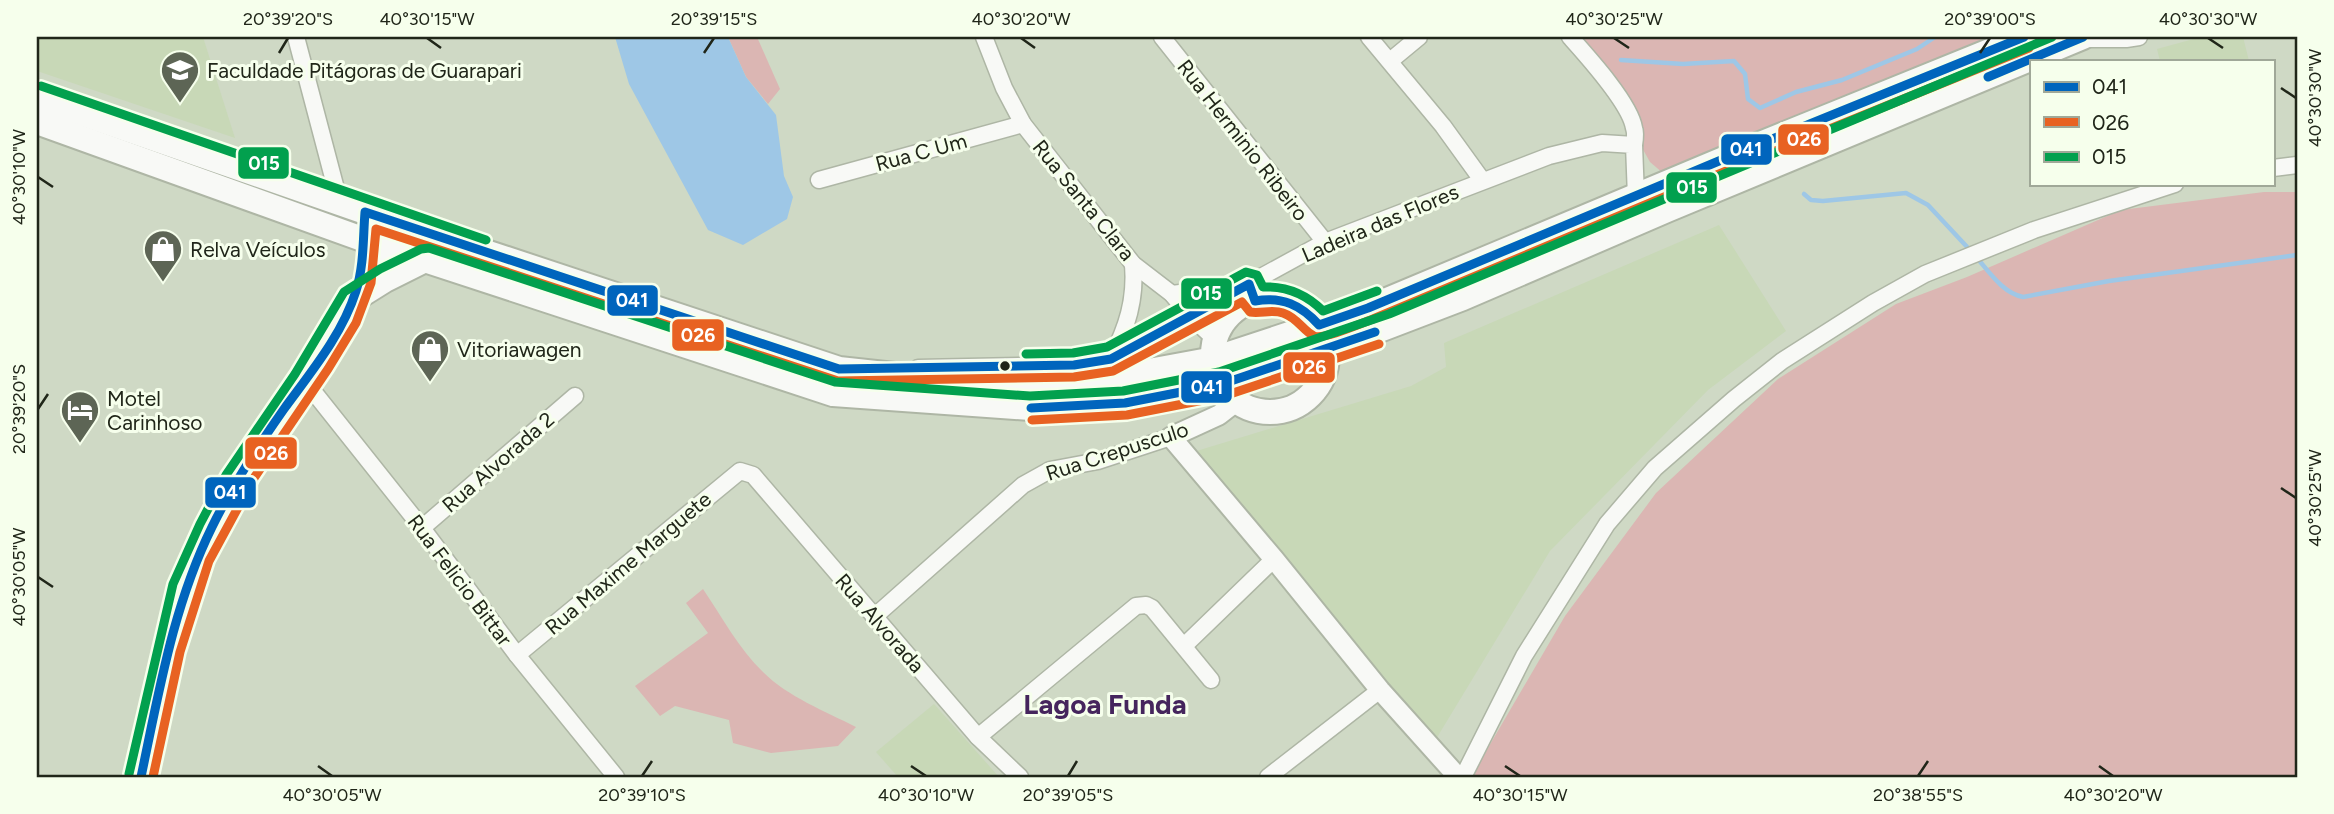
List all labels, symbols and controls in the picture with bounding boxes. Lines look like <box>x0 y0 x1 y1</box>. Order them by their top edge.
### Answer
text: 20°39'20"S <box>243 8 333 30</box>
text: 40°30'15"W <box>379 8 475 30</box>
text: 20°39'15"S <box>671 8 757 30</box>
text: 40°30'20"W <box>972 8 1071 30</box>
text: 40°30'25"W <box>1565 8 1664 30</box>
text: 20°39'00"S <box>1944 8 2036 30</box>
text: 40°30'30"W <box>2159 8 2258 30</box>
text: 40°30'30"W <box>2304 48 2326 147</box>
school or university icon: Faculdade Pitágoras de Guarapari <box>159 49 201 104</box>
street label: Rua Herminio Ribeiro <box>1172 54 1314 226</box>
place label: Faculdade Pitágoras de Guarapari <box>207 58 522 83</box>
legend <box>2030 60 2274 186</box>
text: 041 <box>2092 74 2127 99</box>
text: 026 <box>2092 110 2129 135</box>
line badge: 026 <box>1777 123 1830 156</box>
text: 40°30'10"W <box>8 128 30 225</box>
street label: Rua C Um <box>872 128 970 176</box>
text: 026 <box>1787 128 1821 151</box>
line badge: 041 <box>1720 133 1773 166</box>
street label: Rua Santa Clara <box>1028 135 1140 265</box>
text: 041 <box>1730 138 1762 161</box>
text: 015 <box>2092 144 2126 169</box>
line badge: 015 <box>237 146 290 180</box>
text: 015 <box>248 152 280 175</box>
line badge: 015 <box>1665 171 1718 204</box>
text: 015 <box>1676 176 1708 199</box>
street label: Ladeira das Flores <box>1298 179 1462 267</box>
shop icon: Relva Veículos <box>142 228 184 283</box>
place label: Relva Veículos <box>190 237 326 262</box>
line badge: 015 <box>1180 277 1233 310</box>
text: 015 <box>1190 282 1222 305</box>
line badge: 041 <box>606 284 659 317</box>
text: 041 <box>616 289 648 312</box>
line badge: 026 <box>671 318 725 352</box>
text: 026 <box>681 324 715 347</box>
shop icon: Vitoriawagen <box>409 328 451 383</box>
place label: Vitoriawagen <box>457 337 581 362</box>
line badge: 026 <box>1282 351 1336 384</box>
text: 026 <box>1292 356 1326 379</box>
unlabelled marker <box>998 359 1012 373</box>
text: 20°39'20"S <box>8 364 30 454</box>
line badge: 041 <box>1180 370 1233 404</box>
text: 041 <box>1191 376 1223 399</box>
place label: Motel Carinhoso <box>107 386 202 435</box>
hotel icon: Motel Carinhoso <box>59 389 101 444</box>
street label: Rua Alvorada 2 <box>437 407 559 517</box>
street label: Rua Crepusculo <box>1043 416 1191 486</box>
line badge: 026 <box>244 436 298 470</box>
text: 026 <box>254 442 288 465</box>
text: 40°30'25"W <box>2304 448 2326 547</box>
line badge: 041 <box>204 476 257 509</box>
text: 041 <box>214 481 246 504</box>
street label: Rua Maxime Marguete <box>540 486 716 640</box>
street label: Rua Felicio Bittar <box>402 509 518 651</box>
text: 40°30'05"W <box>8 527 30 627</box>
street label: Rua Alvorada <box>830 568 930 678</box>
district label: Lagoa Funda <box>1023 687 1187 721</box>
text: 40°30'05"W <box>282 784 382 806</box>
text: 20°39'10"S <box>598 784 686 806</box>
text: 40°30'10"W <box>878 784 975 806</box>
text: 20°39'05"S <box>1023 784 1113 806</box>
text: 40°30'15"W <box>1472 784 1568 806</box>
text: 20°38'55"S <box>1873 784 1963 806</box>
text: 40°30'20"W <box>2064 784 2163 806</box>

